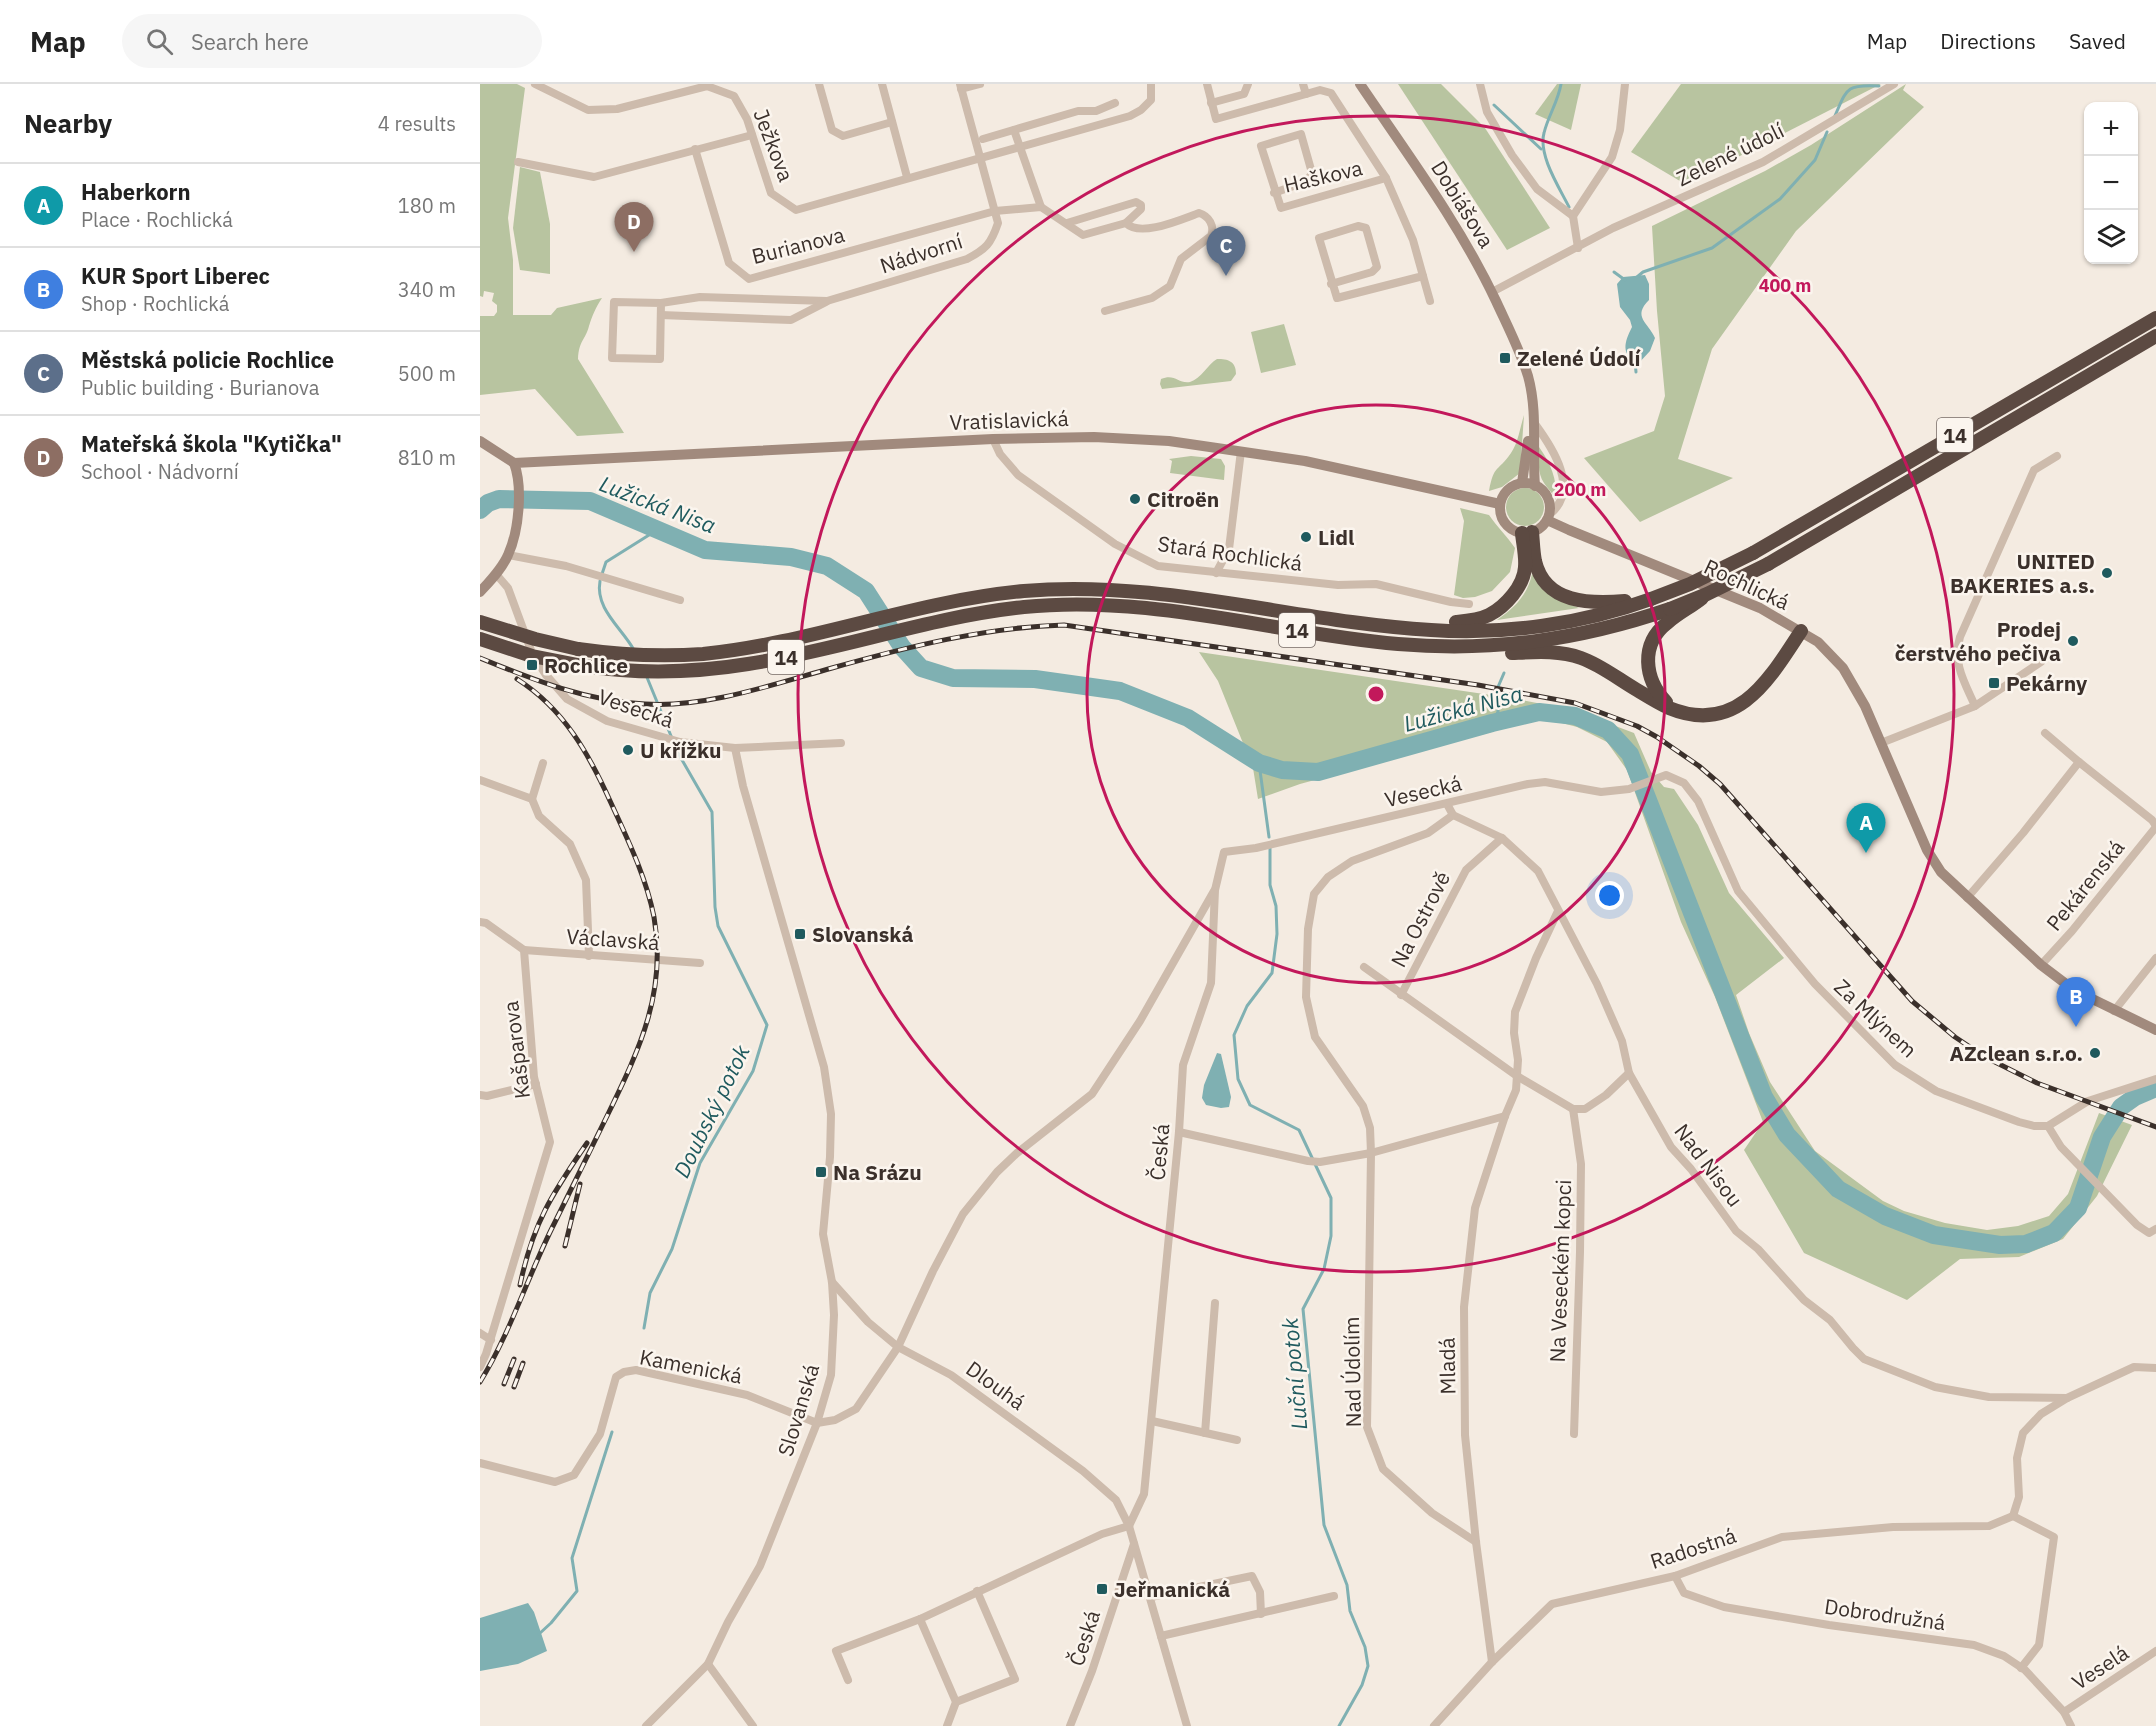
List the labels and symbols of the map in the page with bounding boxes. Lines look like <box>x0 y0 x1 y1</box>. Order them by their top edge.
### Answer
street label: Ježkova <box>747 105 801 185</box>
street label: Zelené údolí <box>1672 116 1788 192</box>
street label: Haškova <box>1281 153 1365 199</box>
street label: Dobiášova <box>1425 155 1501 253</box>
pin: D <box>614 202 654 252</box>
street label: Burianova <box>749 220 847 270</box>
pin: C <box>1206 226 1246 276</box>
street label: Nádvorní <box>876 227 966 279</box>
text: 400 m <box>1759 274 1811 297</box>
place label: Zelené Údolí <box>1517 344 1641 372</box>
marker: Zelené Údolí <box>1498 351 1512 365</box>
street label: Vratislavická <box>949 404 1069 436</box>
road number: 14 <box>1937 418 1973 452</box>
water label: Lužická Nisa <box>596 469 720 539</box>
text: 200 m <box>1554 478 1606 501</box>
place label: Citroën <box>1147 485 1219 513</box>
marker: Citroën <box>1128 492 1142 506</box>
place label: Lidl <box>1318 523 1354 551</box>
street label: Stará Rochlická <box>1156 529 1304 577</box>
marker: Lidl <box>1299 530 1313 544</box>
place label: UNITED BAKERIES a.s. <box>1950 547 2095 599</box>
street label: Rochlická <box>1700 552 1794 616</box>
marker: UNITED BAKERIES a.s. <box>2100 566 2114 580</box>
road number: 14 <box>1279 613 1315 647</box>
place label: Prodej čerstvého pečiva <box>1895 615 2061 667</box>
marker: Prodej čerstvého pečiva <box>2066 634 2080 648</box>
road number: 14 <box>768 640 804 674</box>
place label: Rochlice <box>544 651 628 679</box>
marker: Rochlice <box>525 658 539 672</box>
place label: Pekárny <box>2006 669 2088 697</box>
marker: Pekárny <box>1987 676 2001 690</box>
water label: Lužická Nisa <box>1400 678 1526 738</box>
street label: Vesecká <box>594 682 678 734</box>
centre of rings <box>1366 684 1386 704</box>
place label: U křížku <box>640 736 721 764</box>
marker: U křížku <box>621 743 635 757</box>
street label: Vesecká <box>1382 769 1464 813</box>
pin: A <box>1846 804 1886 853</box>
street label: Pekárenská <box>2040 834 2130 936</box>
street label: Na Ostrově <box>1384 866 1456 972</box>
your location <box>1595 881 1624 910</box>
place label: Slovanská <box>812 920 913 948</box>
street label: Václavská <box>565 922 661 956</box>
marker: Slovanská <box>793 927 807 941</box>
street label: Za Mlýnem <box>1829 973 1923 1063</box>
pin: B <box>2056 978 2096 1027</box>
street label: Kašparova <box>496 999 536 1101</box>
water label: Doubský potok <box>666 1039 756 1182</box>
place label: AZclean s.r.o. <box>1950 1039 2083 1067</box>
marker: AZclean s.r.o. <box>2088 1046 2102 1060</box>
street label: Nad Nisou <box>1669 1118 1749 1212</box>
street label: Česká <box>1143 1122 1175 1182</box>
place label: Na Srázu <box>833 1158 922 1186</box>
marker: Na Srázu <box>814 1165 828 1179</box>
street label: Na Veseckém kopci <box>1543 1179 1577 1363</box>
water label: Luční potok <box>1275 1316 1313 1431</box>
street label: Nad Údolím <box>1337 1316 1367 1428</box>
street label: Mladá <box>1433 1337 1461 1395</box>
street label: Kamenická <box>637 1342 745 1390</box>
street label: Dlouhá <box>961 1354 1031 1416</box>
street label: Slovanská <box>771 1360 825 1460</box>
street label: Radostná <box>1646 1521 1740 1575</box>
place label: Jeřmanická <box>1114 1575 1230 1603</box>
marker: Jeřmanická <box>1095 1582 1109 1596</box>
street label: Dobrodružná <box>1823 1592 1947 1636</box>
street label: Česká <box>1062 1607 1106 1669</box>
street label: Veselá <box>2066 1638 2134 1696</box>

